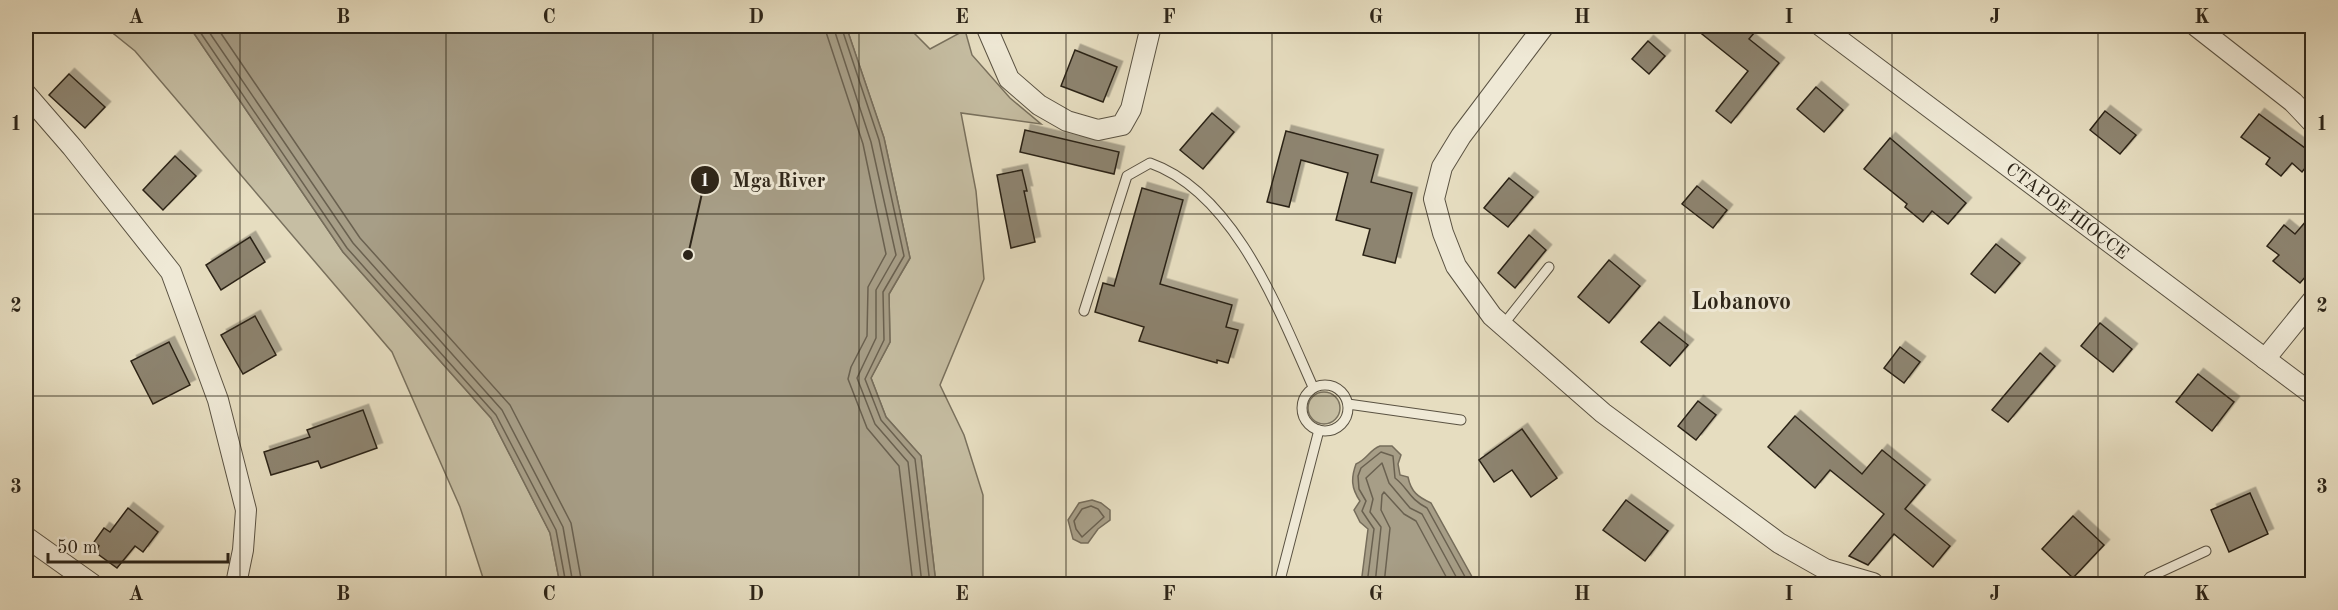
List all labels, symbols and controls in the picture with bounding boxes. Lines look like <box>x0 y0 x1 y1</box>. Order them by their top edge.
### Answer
text: A <box>128 8 144 28</box>
text: B <box>336 8 350 28</box>
text: C <box>542 8 556 28</box>
text: D <box>748 8 764 28</box>
text: E <box>955 8 969 28</box>
text: F <box>1162 8 1176 28</box>
text: G <box>1369 8 1383 28</box>
text: H <box>1574 8 1590 28</box>
text: I <box>1785 8 1793 28</box>
text: J <box>1990 8 2001 28</box>
text: K <box>2194 8 2210 28</box>
text: 1 <box>10 115 22 135</box>
text: 1 <box>2316 115 2328 135</box>
street label: СТАРОЕ ШОССЕ <box>2002 160 2132 263</box>
callout: Mga River <box>690 161 837 199</box>
text: 1 <box>700 172 710 190</box>
text: Mga River <box>733 172 826 192</box>
district label: Lobanovo <box>1691 291 1791 315</box>
text: 2 <box>10 297 22 317</box>
text: 2 <box>2316 297 2328 317</box>
text: 3 <box>10 478 22 498</box>
text: 3 <box>2316 478 2328 498</box>
scale bar <box>48 526 228 564</box>
text: 50 m <box>57 539 97 557</box>
text: A <box>128 585 144 605</box>
text: B <box>336 585 350 605</box>
text: C <box>542 585 556 605</box>
text: D <box>748 585 764 605</box>
text: E <box>955 585 969 605</box>
text: F <box>1162 585 1176 605</box>
text: G <box>1369 585 1383 605</box>
text: H <box>1574 585 1590 605</box>
text: I <box>1785 585 1793 605</box>
text: J <box>1990 585 2001 605</box>
text: K <box>2194 585 2210 605</box>

